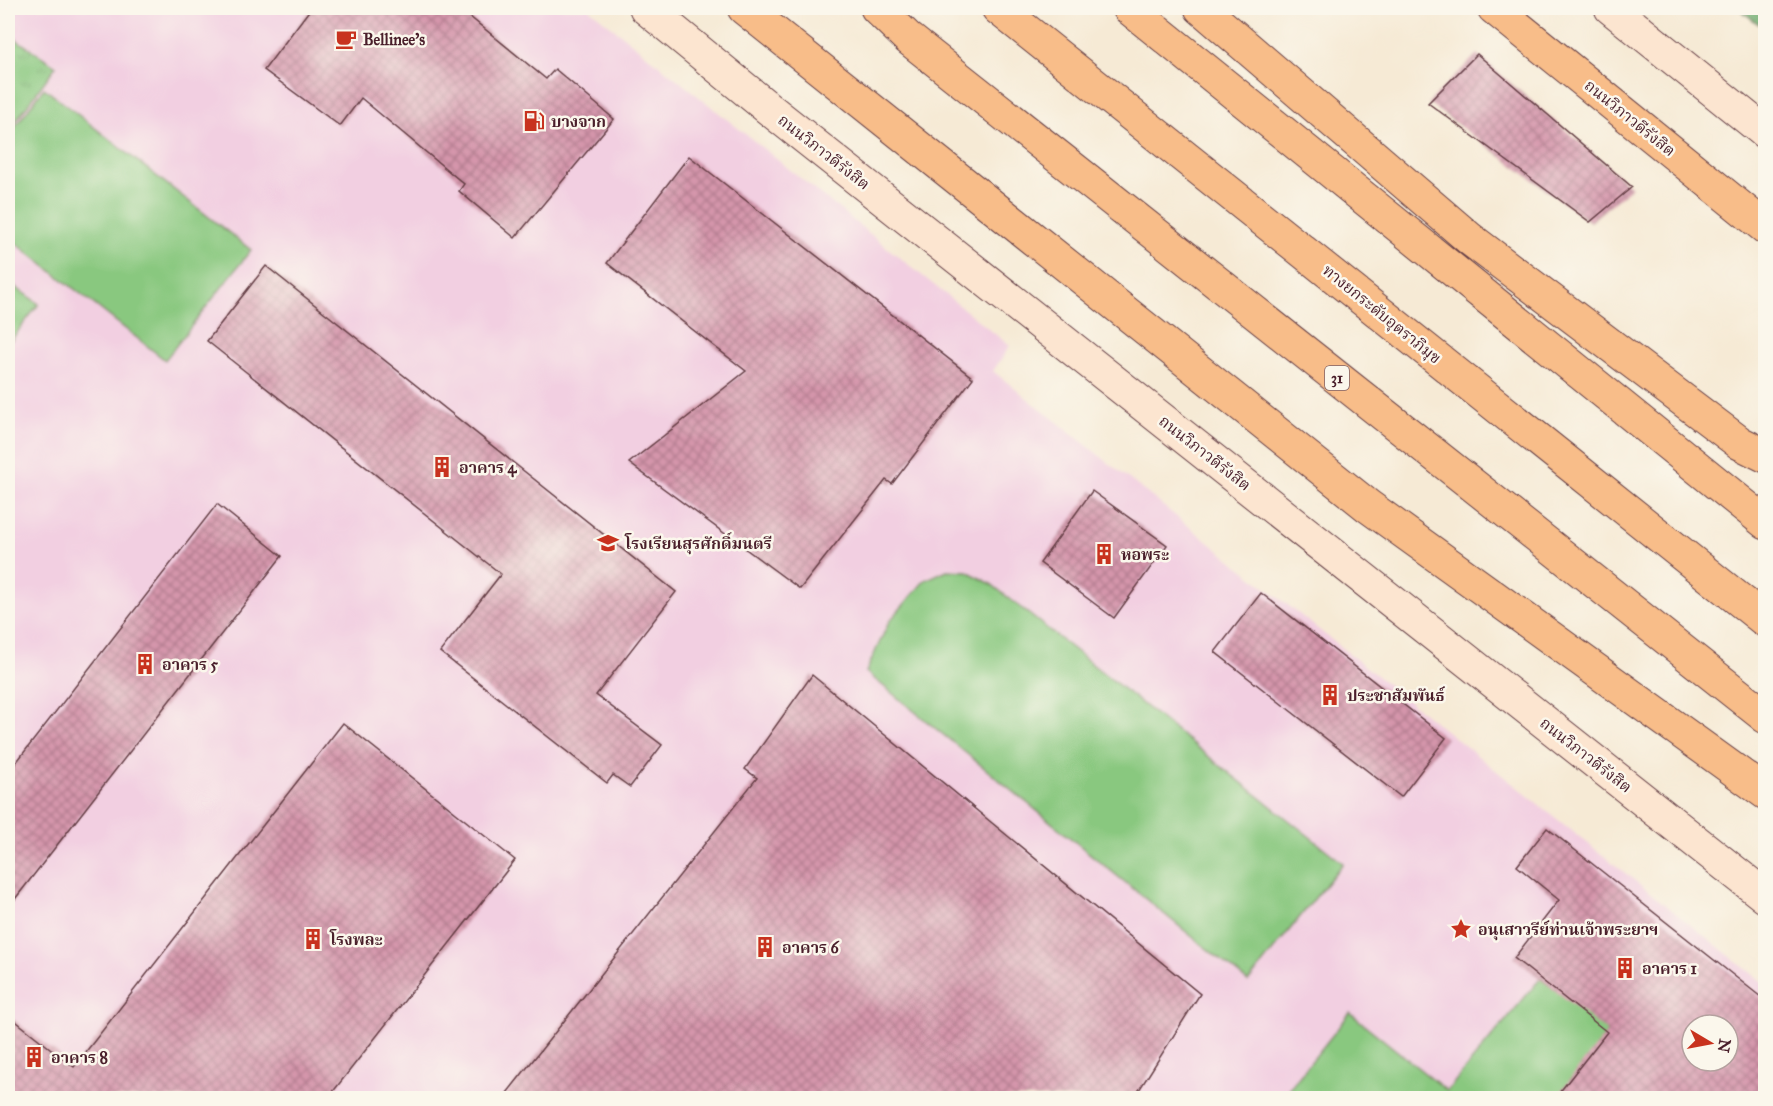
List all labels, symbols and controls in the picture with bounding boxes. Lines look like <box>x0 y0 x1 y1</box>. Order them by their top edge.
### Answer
cafe icon: Bellinee's <box>334 27 358 51</box>
place label: Bellinee's <box>363 30 425 49</box>
street label: ถนนวิภาวดีรังสิต <box>1581 76 1679 160</box>
fuel station icon: บางจาก <box>522 109 546 133</box>
street label: ถนนวิภาวดีรังสิต <box>774 110 874 194</box>
place label: บางจาก <box>551 112 606 131</box>
street label: ทางยกระดับอุตราภิมุข <box>1318 260 1445 369</box>
road number: 31 <box>1325 366 1349 390</box>
street label: ถนนวิภาวดีรังสิต <box>1155 411 1255 495</box>
building icon: อาคาร 4 <box>430 455 454 479</box>
place label: อาคาร 4 <box>459 458 517 478</box>
school or university icon: โรงเรียนสุรศักดิ์มนตรี <box>596 531 620 555</box>
place label: โรงเรียนสุรศักดิ์มนตรี <box>624 532 772 555</box>
building icon: หอพระ <box>1092 542 1116 566</box>
place label: หอพระ <box>1121 545 1169 564</box>
building icon: อาคาร 5 <box>133 652 157 676</box>
place label: อาคาร 5 <box>162 655 218 674</box>
building icon: ประชาสัมพันธ์ <box>1318 683 1342 707</box>
place label: ประชาสัมพันธ์ <box>1347 686 1446 705</box>
street label: ถนนวิภาวดีรังสิต <box>1536 713 1636 797</box>
place icon: อนุเสาวรีย์ท่านเจ้าพระยาฯ <box>1449 917 1473 941</box>
place label: อนุเสาวรีย์ท่านเจ้าพระยาฯ <box>1478 920 1659 941</box>
building icon: โรงพละ <box>301 927 325 951</box>
place label: โรงพละ <box>329 929 383 949</box>
building icon: อาคาร 6 <box>753 935 777 959</box>
place label: อาคาร 6 <box>782 938 839 957</box>
building icon: อาคาร 1 <box>1613 956 1637 980</box>
place label: อาคาร 1 <box>1642 959 1697 978</box>
north arrow <box>1680 1013 1740 1073</box>
text: N <box>1714 1037 1735 1054</box>
building icon: อาคาร 8 <box>22 1045 46 1069</box>
place label: อาคาร 8 <box>51 1048 108 1067</box>

